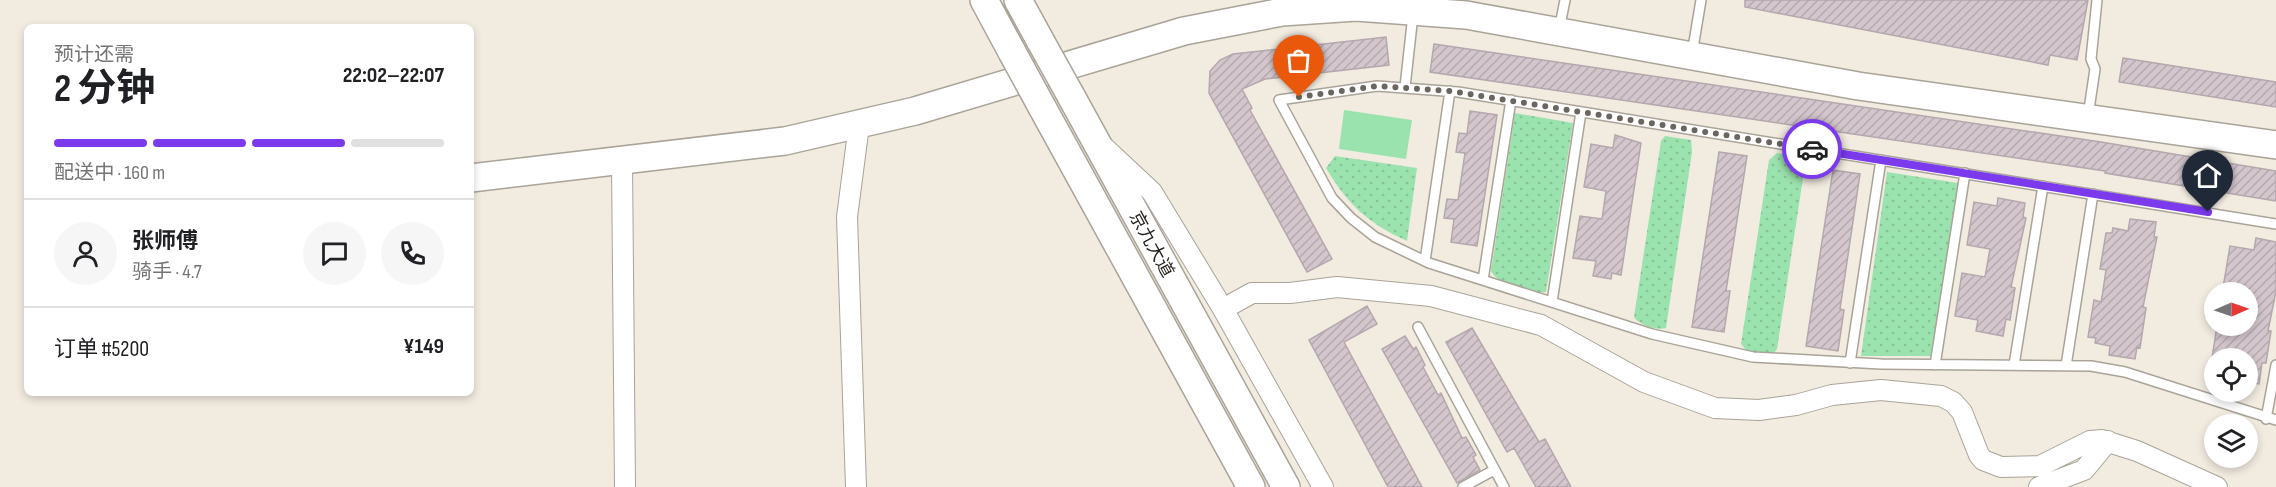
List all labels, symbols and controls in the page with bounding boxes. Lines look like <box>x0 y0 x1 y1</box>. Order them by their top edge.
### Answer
pin <box>1273 35 1324 97</box>
text: 预计还需 <box>54 43 134 67</box>
icon: bag <box>1282 44 1315 77</box>
text: 22:02–22:07 <box>343 62 444 89</box>
text: 2 分钟 <box>54 66 155 113</box>
courier <box>1782 119 1842 179</box>
icon: car <box>1796 133 1829 166</box>
pin <box>2182 150 2233 212</box>
icon: home <box>2191 159 2224 192</box>
text: 配送中 · 160 m <box>54 161 165 185</box>
street label: 京九大道 <box>1125 208 1178 281</box>
button: person <box>54 222 117 285</box>
button: chat <box>303 222 366 285</box>
button: phone <box>381 222 444 285</box>
text: 张师傅 <box>132 228 198 255</box>
text: 骑手 · 4.7 <box>132 260 202 284</box>
north arrow <box>2204 282 2258 336</box>
map controls <box>2204 282 2258 468</box>
text: ¥149 <box>403 333 444 360</box>
text: 订单 #5200 <box>54 336 149 363</box>
button: locate <box>2204 348 2258 402</box>
button: layers <box>2204 414 2258 468</box>

